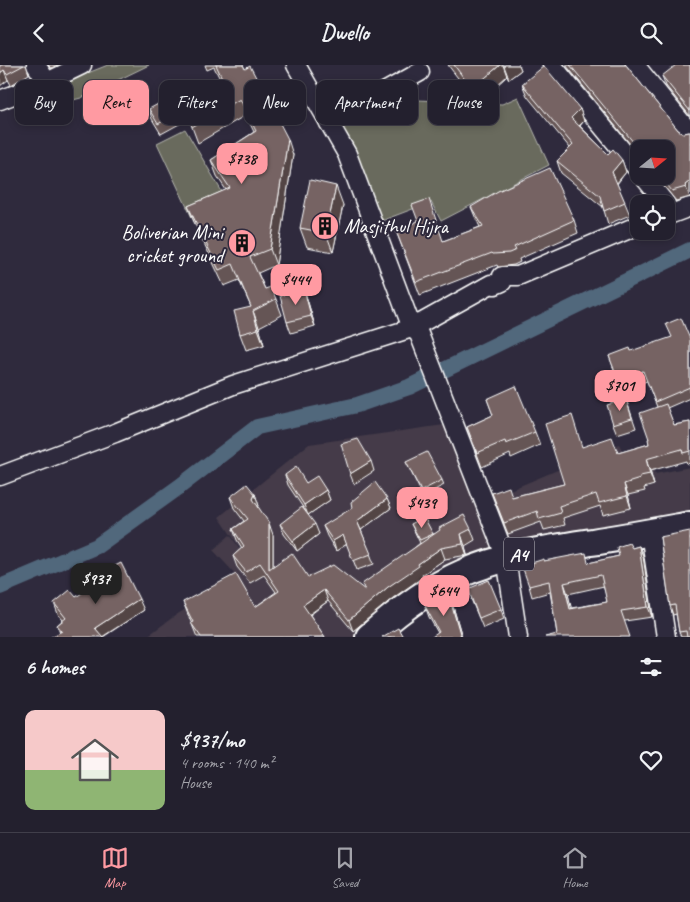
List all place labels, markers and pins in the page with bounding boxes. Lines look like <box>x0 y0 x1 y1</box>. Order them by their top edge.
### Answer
pin: $738 <box>212 143 272 185</box>
building icon: Masjithul Hijra <box>310 211 340 241</box>
place label: Masjithul Hijra <box>344 214 450 239</box>
place label: Boliverian Mini cricket ground <box>122 220 226 268</box>
building icon: Boliverian Mini cricket ground <box>227 228 257 258</box>
pin: $444 <box>266 263 326 306</box>
pin: $701 <box>590 369 650 412</box>
pin: $439 <box>392 487 452 529</box>
pin: $937 <box>66 563 126 605</box>
pin: $644 <box>414 575 474 617</box>

